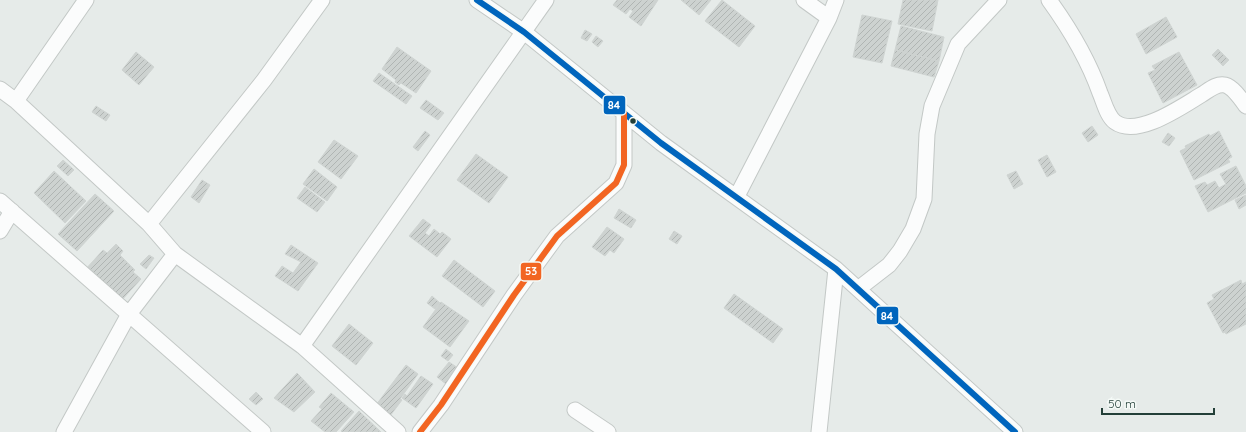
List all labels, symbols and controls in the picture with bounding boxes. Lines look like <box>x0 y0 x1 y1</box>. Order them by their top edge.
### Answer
line badge: 84 <box>603 95 626 115</box>
text: 84 <box>608 98 621 112</box>
unlabelled marker <box>628 116 638 126</box>
line badge: 53 <box>520 262 542 281</box>
text: 53 <box>525 264 537 278</box>
line badge: 84 <box>876 306 899 325</box>
text: 84 <box>881 309 894 323</box>
scale bar <box>1102 390 1214 416</box>
text: 50 m <box>1108 396 1136 411</box>

